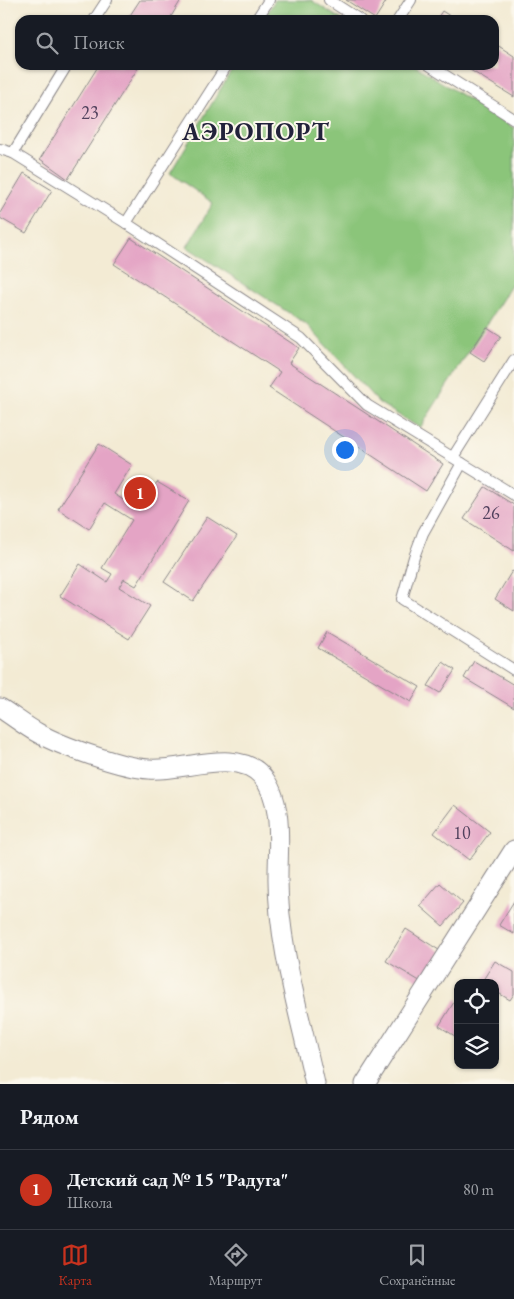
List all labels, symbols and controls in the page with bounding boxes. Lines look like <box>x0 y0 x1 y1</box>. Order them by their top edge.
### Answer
search box <box>15 15 499 70</box>
icon: search <box>33 29 61 57</box>
text: Поиск <box>73 30 125 55</box>
house number: 23 <box>81 101 99 124</box>
district label: АЭРОПОРТ <box>181 115 330 147</box>
your location <box>332 437 358 463</box>
pin: 1 <box>124 474 156 512</box>
house number: 26 <box>482 501 500 524</box>
house number: 10 <box>453 821 471 844</box>
map controls <box>454 979 499 1069</box>
button: locate <box>454 979 499 1024</box>
button: layers <box>454 1024 499 1069</box>
text: Рядом <box>20 1103 79 1130</box>
text: Детский сад № 15 "Радуга" <box>67 1167 288 1192</box>
text: 1 <box>32 1179 40 1200</box>
text: 80 m <box>463 1179 494 1200</box>
text: Школа <box>67 1192 112 1213</box>
tab: Карта <box>58 1241 92 1289</box>
tab: Маршрут <box>209 1241 262 1289</box>
tab: Сохранённые <box>379 1241 456 1289</box>

